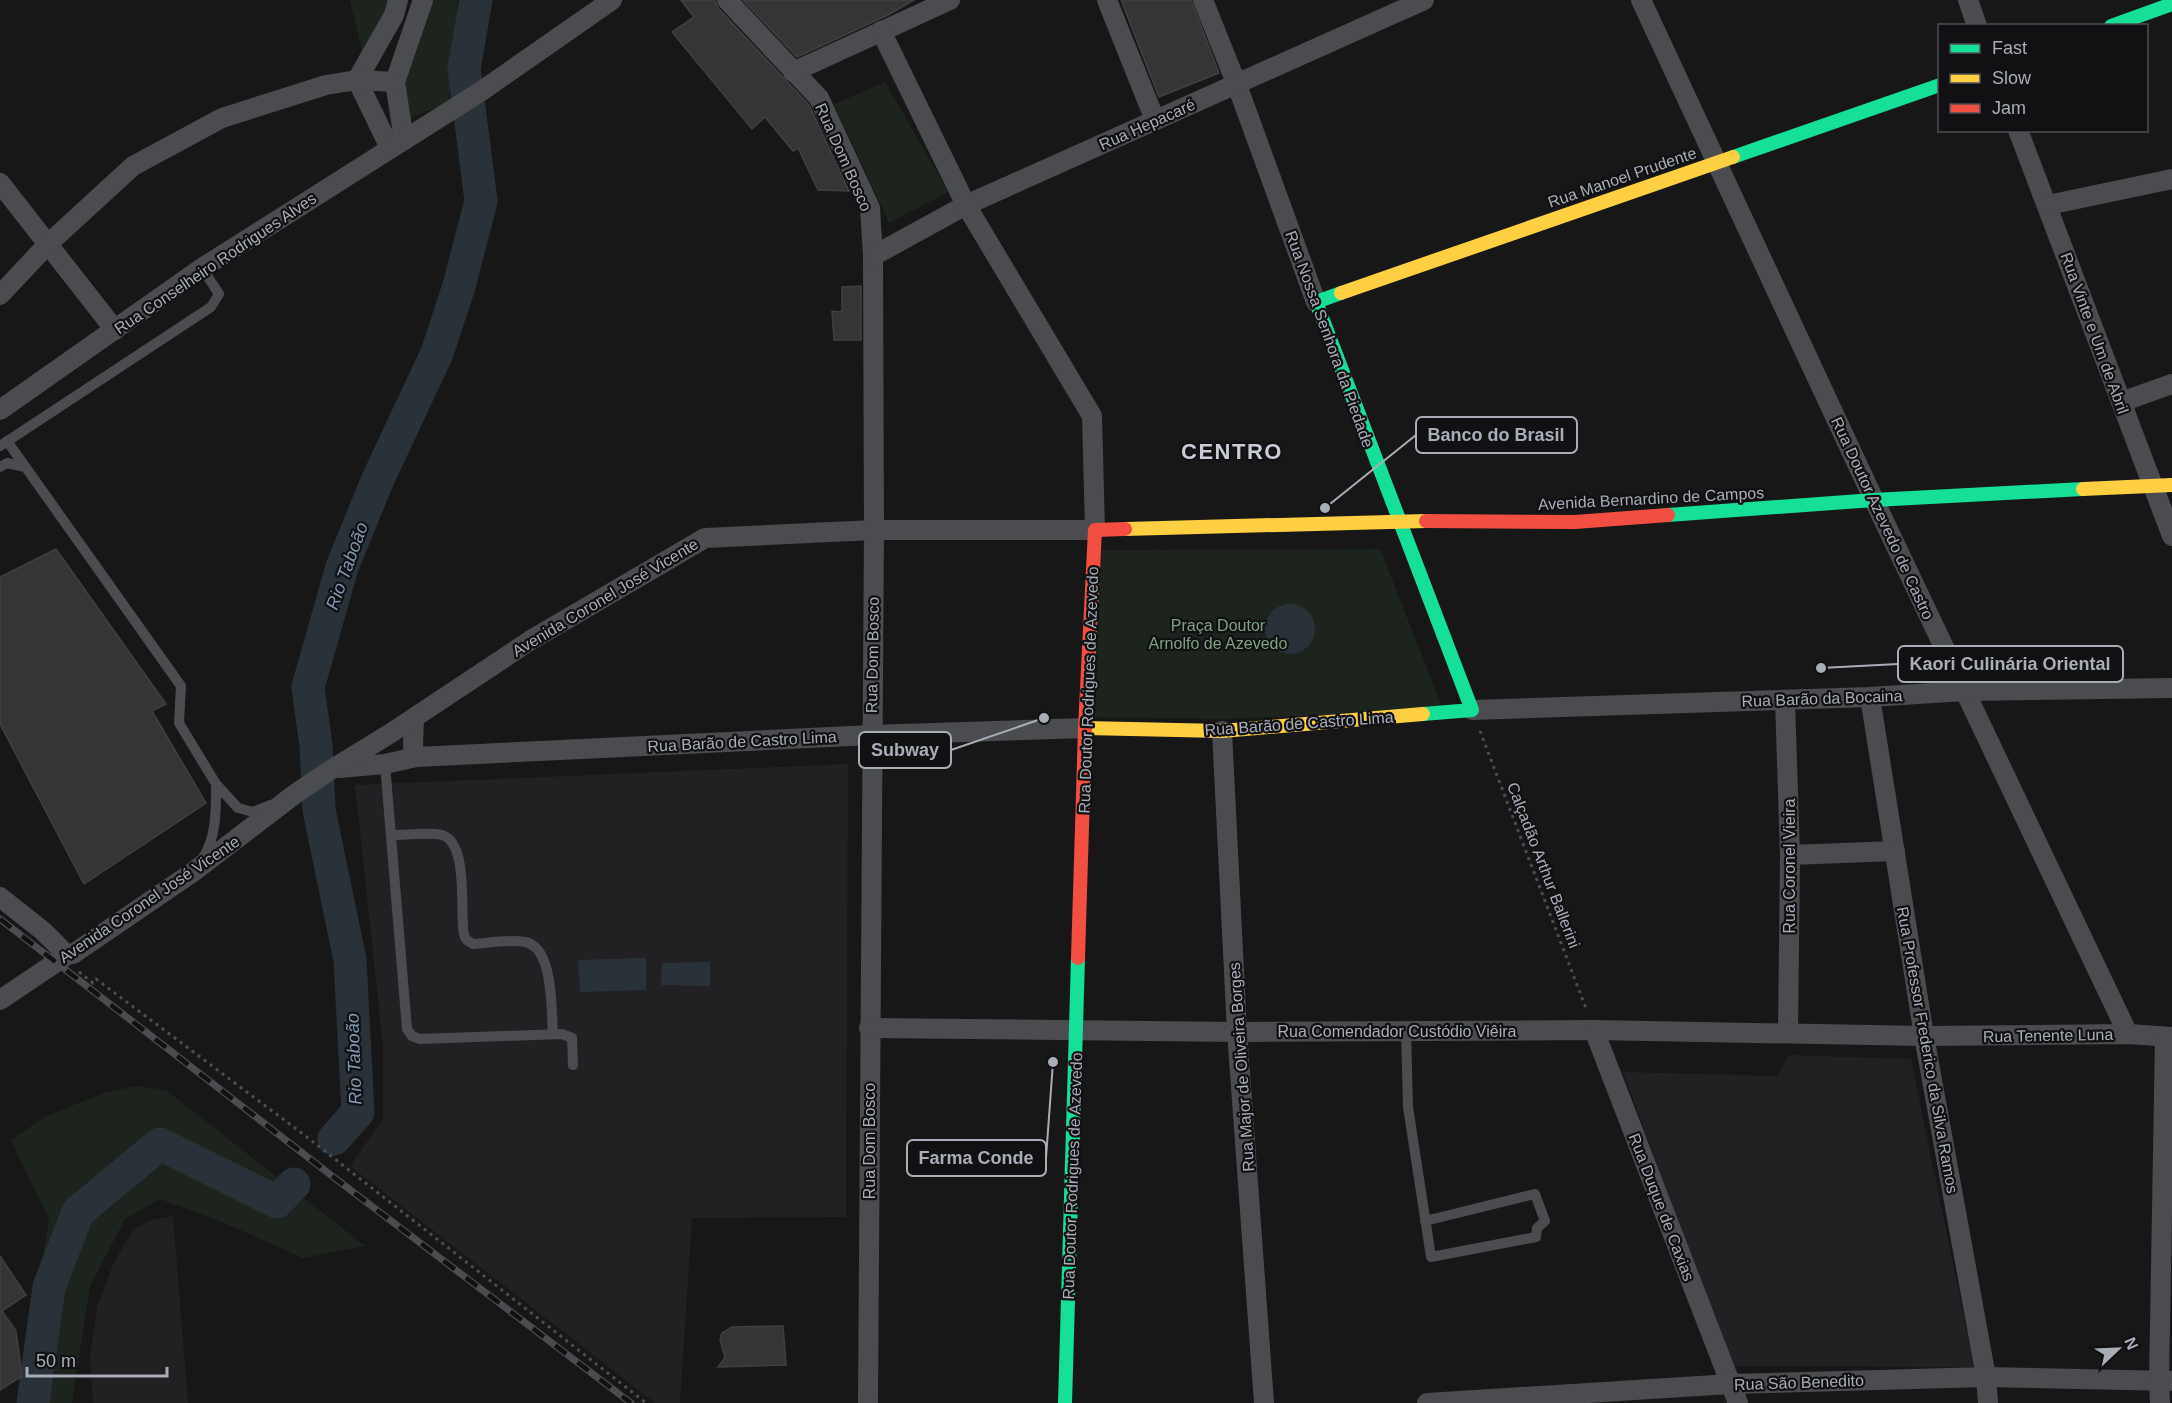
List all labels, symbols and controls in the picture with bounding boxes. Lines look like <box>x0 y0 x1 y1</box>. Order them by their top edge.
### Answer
legend <box>1938 24 2148 132</box>
text: Fast <box>1992 38 2027 58</box>
text: Slow <box>1992 68 2032 88</box>
street label: Rua Hepacaré <box>1097 96 1198 153</box>
text: Jam <box>1992 98 2026 118</box>
street label: Rua Dom Bosco <box>812 101 875 214</box>
street label: Rua Manoel Prudente <box>1546 144 1699 211</box>
street label: Rua Conselheiro Rodrigues Alves <box>111 189 319 337</box>
street label: Rua Nossa Senhora da Piedade <box>1282 228 1377 450</box>
street label: Rua Vinte e Um de Abril <box>2057 250 2132 416</box>
street label: Rua Doutor Azevedo de Castro <box>1828 414 1937 622</box>
callout: Banco do Brasil <box>1416 417 1577 453</box>
text: Banco do Brasil <box>1427 425 1565 445</box>
district label: CENTRO <box>1181 439 1283 464</box>
street label: Avenida Bernardino de Campos <box>1537 484 1765 513</box>
water label: Rio Taboão <box>322 520 372 612</box>
street label: Avenida Coronel José Vicente <box>509 535 701 660</box>
street label: Rua Doutor Rodrigues de Azevedo <box>1076 566 1101 814</box>
street label: Rua Dom Bosco <box>863 597 882 713</box>
park label: Praça Doutor Arnolfo de Azevedo <box>1149 617 1287 652</box>
callout: Kaori Culinária Oriental <box>1898 646 2123 682</box>
text: Kaori Culinária Oriental <box>1909 654 2111 674</box>
street label: Rua Barão da Bocaina <box>1741 687 1903 710</box>
street label: Rua Barão de Castro Lima <box>1204 708 1394 739</box>
street label: Rua Barão de Castro Lima <box>647 728 837 755</box>
callout: Subway <box>859 732 951 768</box>
text: Subway <box>871 740 939 760</box>
street label: Calçadão Arthur Ballerini <box>1504 780 1583 950</box>
street label: Rua Coronel Vieira <box>1781 798 1798 933</box>
street label: Avenida Coronel José Vicente <box>56 833 243 966</box>
street label: Rua Professor Frederico da Silva Ramos <box>1894 905 1961 1195</box>
street label: Rua Major de Oliveira Borges <box>1226 962 1257 1172</box>
water label: Rio Taboão <box>342 1013 366 1105</box>
street label: Rua Comendador Custódio Viêira <box>1278 1023 1517 1040</box>
street label: Rua Tenente Luna <box>1983 1026 2113 1045</box>
street label: Rua Doutor Rodrigues de Azevedo <box>1060 1052 1085 1300</box>
street label: Rua Dom Bosco <box>861 1083 878 1199</box>
street label: Rua Duque de Caxias <box>1626 1131 1698 1283</box>
callout: Farma Conde <box>907 1140 1046 1176</box>
text: Farma Conde <box>918 1148 1034 1168</box>
north arrow <box>2088 1319 2148 1379</box>
text: N <box>2121 1335 2141 1352</box>
scale bar <box>27 1340 166 1378</box>
text: 50 m <box>36 1351 76 1371</box>
street label: Rua São Benedito <box>1734 1372 1864 1393</box>

